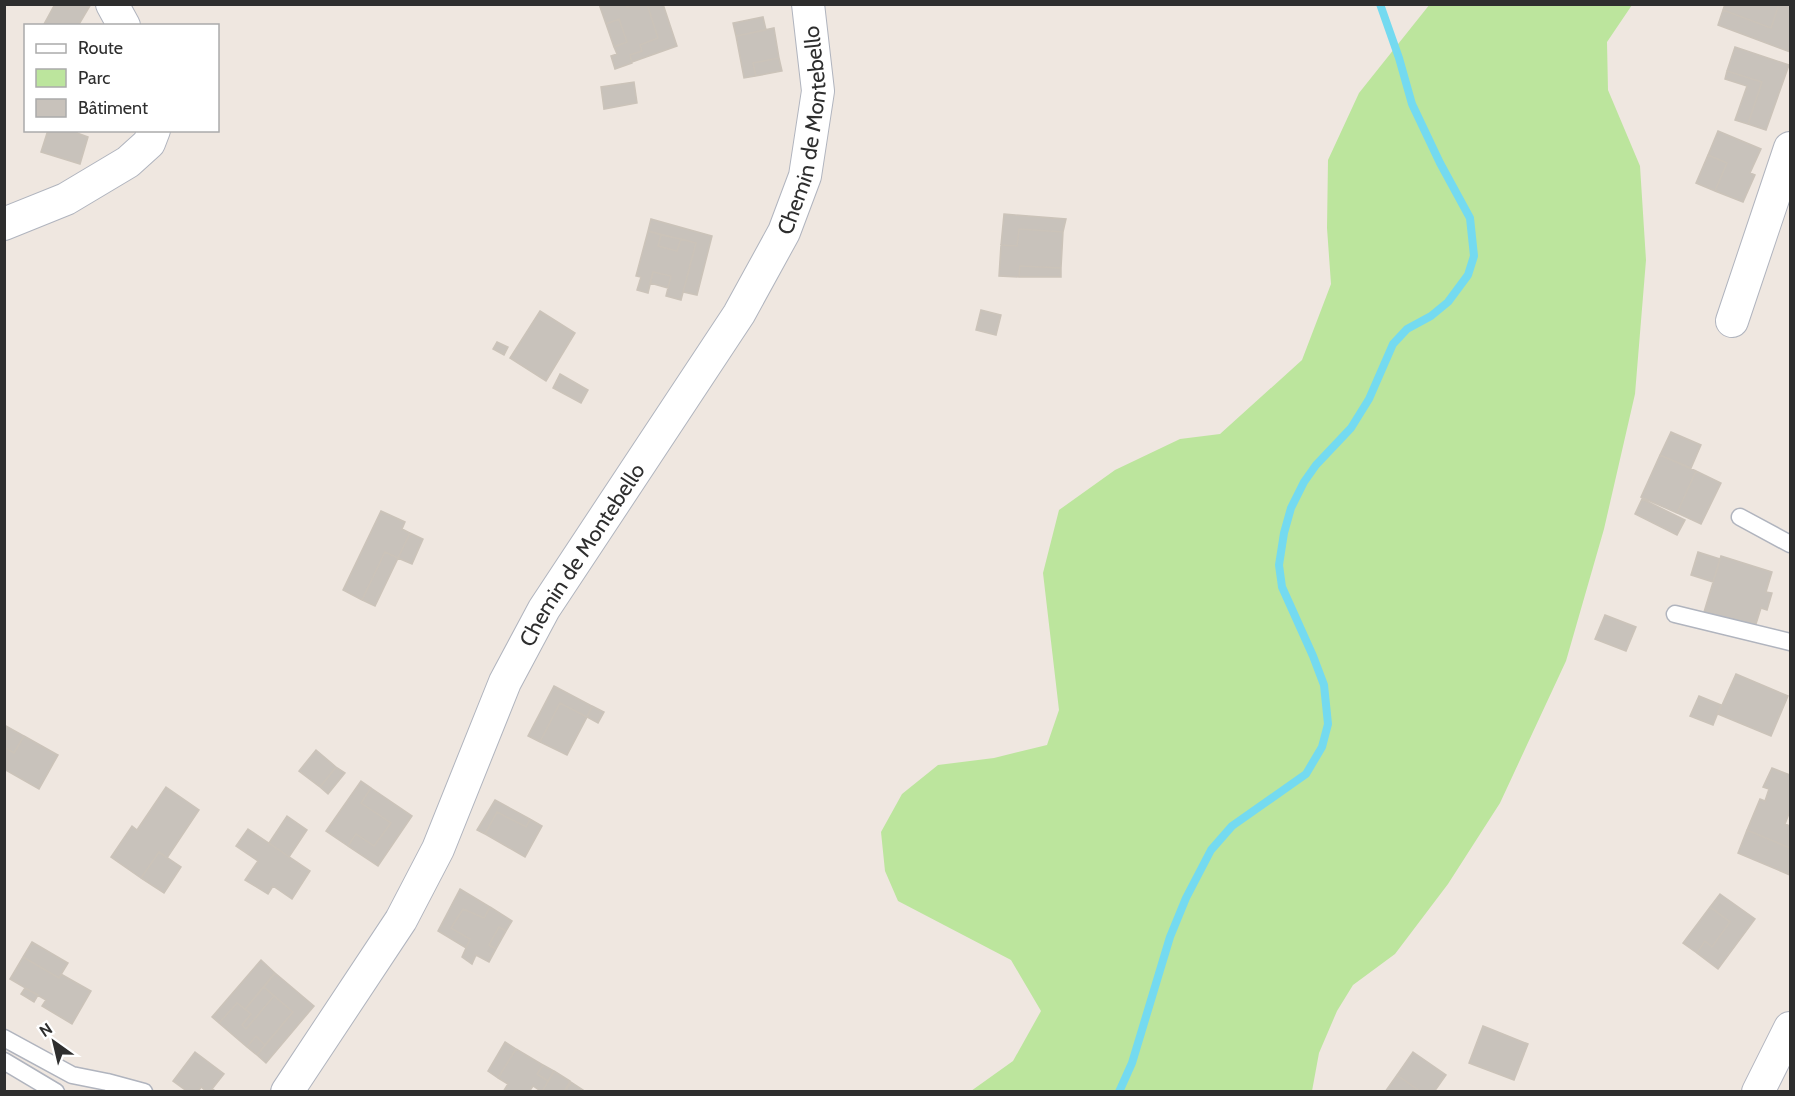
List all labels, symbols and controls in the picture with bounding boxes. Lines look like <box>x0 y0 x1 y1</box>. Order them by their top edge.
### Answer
legend <box>24 24 219 132</box>
street label: Chemin de Montebello <box>771 25 831 238</box>
text: Route <box>78 37 123 59</box>
text: Parc <box>78 67 110 89</box>
text: Bâtiment <box>78 97 148 119</box>
street label: Chemin de Montebello <box>513 458 650 651</box>
north arrow <box>24 1012 84 1072</box>
text: N <box>36 1019 56 1041</box>

